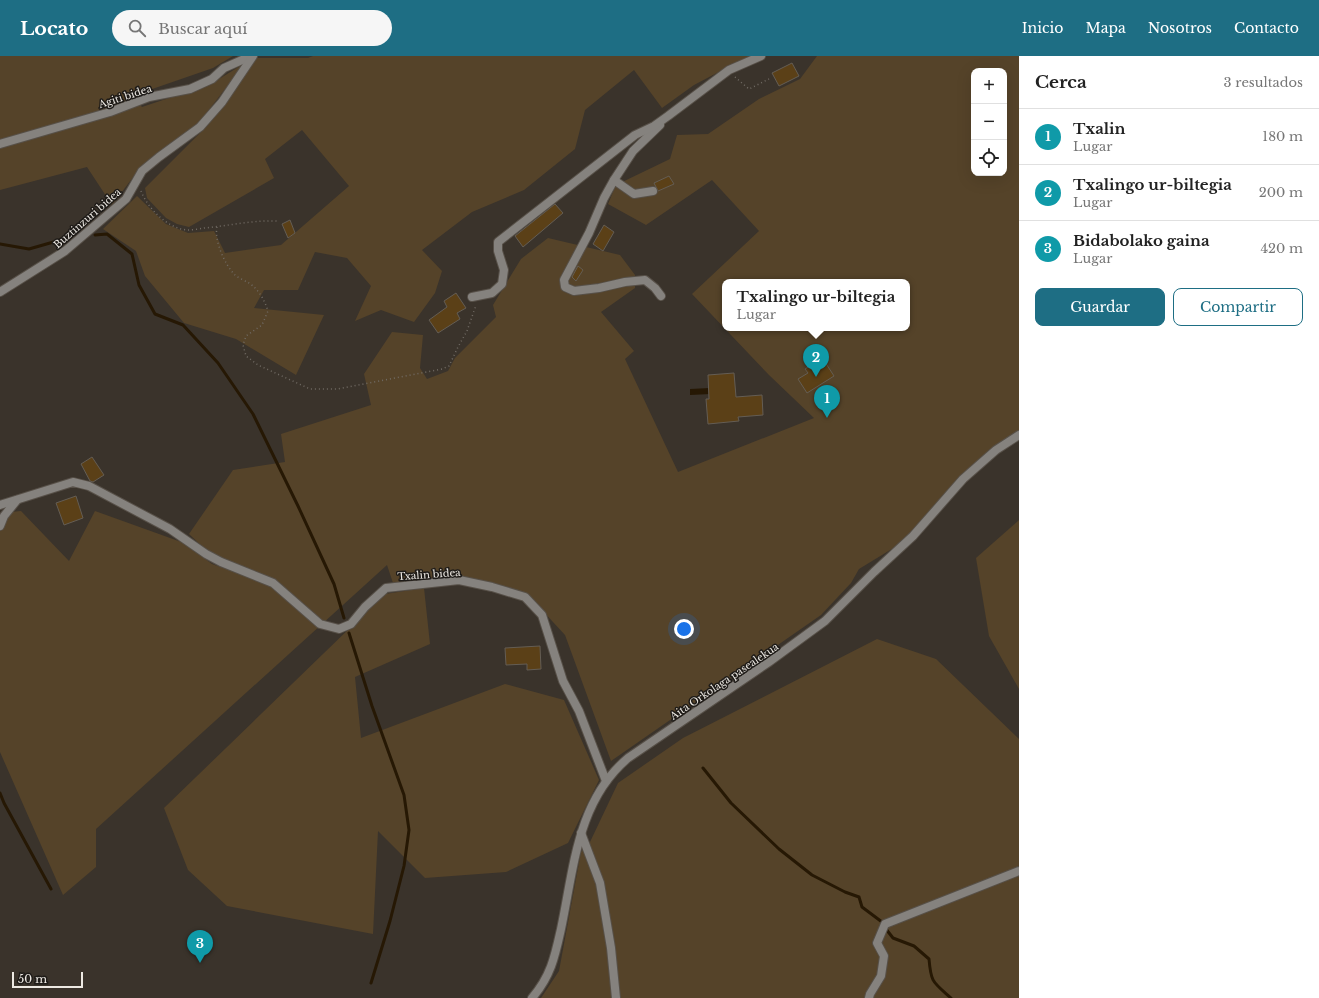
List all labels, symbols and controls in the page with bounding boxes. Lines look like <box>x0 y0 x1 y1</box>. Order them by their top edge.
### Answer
search box <box>112 10 392 46</box>
text: Locato <box>20 17 88 40</box>
icon: search <box>126 17 148 39</box>
text: Buscar aquí <box>158 19 247 38</box>
text: Inicio <box>1022 19 1063 37</box>
text: Mapa <box>1085 19 1126 37</box>
text: Nosotros <box>1148 19 1212 37</box>
text: Contacto <box>1234 19 1299 37</box>
map controls <box>971 68 1007 176</box>
button: + <box>971 68 1007 104</box>
text: Cerca <box>1035 72 1087 93</box>
text: 3 resultados <box>1224 74 1303 91</box>
street label: Agiti bidea <box>96 82 154 111</box>
button: − <box>971 104 1007 140</box>
text: Txalin <box>1073 119 1125 138</box>
text: 1 <box>1045 128 1051 145</box>
text: 180 m <box>1262 128 1303 145</box>
text: Lugar <box>1073 138 1112 155</box>
button: locate <box>971 140 1007 176</box>
text: Txalingo ur-biltegia <box>1073 175 1232 194</box>
text: 2 <box>1044 184 1052 201</box>
text: 200 m <box>1259 184 1303 201</box>
street label: Buztinzuri bidea <box>51 185 124 251</box>
text: Lugar <box>1073 194 1112 211</box>
text: Bidabolako gaina <box>1073 231 1210 250</box>
text: 3 <box>1044 240 1052 257</box>
text: 420 m <box>1260 240 1303 257</box>
text: Lugar <box>1073 250 1112 267</box>
popup <box>722 279 910 331</box>
text: Txalingo ur-biltegia <box>737 287 895 306</box>
button: Guardar <box>1035 288 1165 326</box>
button: Compartir <box>1173 288 1303 326</box>
text: Lugar <box>737 306 776 323</box>
pin: 2 <box>803 344 829 377</box>
pin: 1 <box>814 385 840 418</box>
street label: Txalin bidea <box>397 566 462 583</box>
your location <box>674 619 694 639</box>
street label: Aita Orkolaga pasealekua <box>667 640 782 723</box>
pin: 3 <box>187 930 213 963</box>
scale bar <box>12 970 83 989</box>
text: 50 m <box>18 972 47 986</box>

